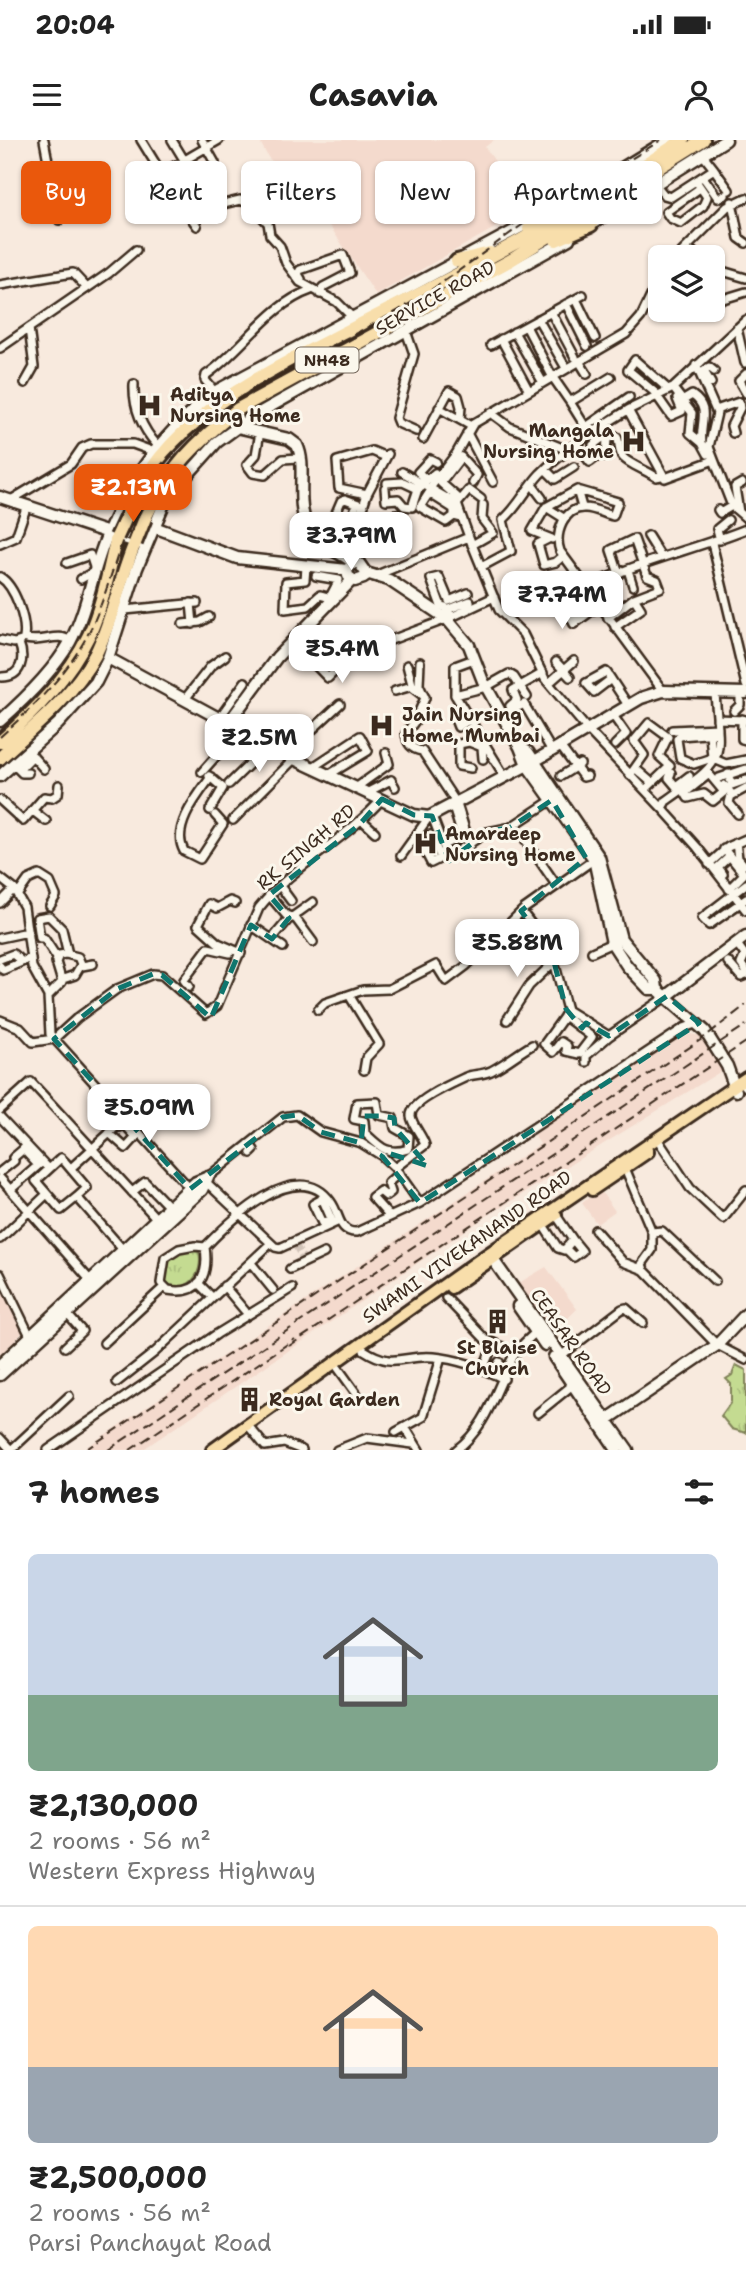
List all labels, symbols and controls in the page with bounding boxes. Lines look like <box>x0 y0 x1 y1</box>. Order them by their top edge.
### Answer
text: 20:04 <box>35 7 115 42</box>
text: Casavia <box>308 73 438 116</box>
icon: menu <box>28 76 66 114</box>
icon: person <box>680 76 718 114</box>
chip: Buy <box>21 161 111 224</box>
chip: Rent <box>125 161 227 224</box>
chip: Filters <box>241 161 361 224</box>
chip: New <box>375 161 475 224</box>
chip: Apartment <box>489 161 662 224</box>
map controls <box>648 245 725 322</box>
button: layers <box>648 245 725 322</box>
street label: SERVICE ROAD <box>371 255 499 341</box>
road number: NH48 <box>296 348 358 372</box>
place label: Aditya Nursing Home <box>170 383 301 428</box>
hospital icon: Aditya Nursing Home <box>136 391 164 419</box>
place label: Mangala Nursing Home <box>483 419 615 464</box>
hospital icon: Mangala Nursing Home <box>620 427 648 455</box>
pin: ₹2.13M <box>76 464 190 524</box>
text: ₹2.13M <box>90 472 176 502</box>
pin: ₹3.79M <box>294 512 408 572</box>
text: ₹3.79M <box>305 520 397 550</box>
pin: ₹7.74M <box>505 572 619 631</box>
text: ₹7.74M <box>517 579 607 609</box>
pin: ₹5.4M <box>293 626 391 685</box>
text: ₹5.4M <box>305 633 379 663</box>
place label: Jain Nursing Home, Mumbai <box>402 703 540 748</box>
hospital icon: Jain Nursing Home, Mumbai <box>368 711 396 739</box>
pin: ₹2.5M <box>210 714 308 774</box>
text: ₹2.5M <box>221 722 297 752</box>
street label: RK SINGH RD <box>252 799 360 895</box>
place label: Amardeep Nursing Home <box>445 822 576 867</box>
hospital icon: Amardeep Nursing Home <box>411 830 439 858</box>
pin: ₹5.88M <box>460 920 574 979</box>
text: ₹5.88M <box>471 927 563 957</box>
pin: ₹5.09M <box>92 1084 206 1144</box>
text: ₹5.09M <box>103 1092 195 1122</box>
street label: SWAMI VIVEKANAND ROAD <box>357 1165 577 1329</box>
street label: CEASAR ROAD <box>525 1284 617 1400</box>
building icon: St Blaise Church <box>483 1307 511 1335</box>
place label: St Blaise Church <box>457 1336 538 1381</box>
building icon: Royal Garden <box>235 1386 263 1414</box>
place label: Royal Garden <box>269 1388 400 1412</box>
text: 7 homes <box>28 1472 160 1513</box>
icon: filters <box>680 1473 718 1511</box>
icon: home <box>310 1599 436 1725</box>
text: ₹2,130,000 <box>28 1785 199 1826</box>
text: 2 rooms · 56 m² <box>28 1826 211 1856</box>
text: Western Express Highway <box>28 1856 316 1886</box>
icon: home <box>310 1971 436 2097</box>
text: ₹2,500,000 <box>28 2157 207 2198</box>
text: 2 rooms · 56 m² <box>28 2198 211 2228</box>
text: Parsi Panchayat Road <box>28 2228 272 2258</box>

